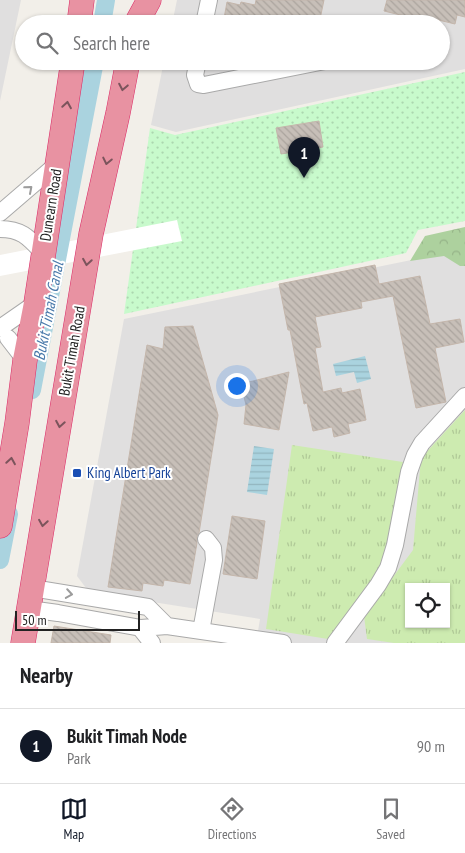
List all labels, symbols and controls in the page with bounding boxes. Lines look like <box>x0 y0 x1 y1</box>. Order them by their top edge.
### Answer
search box <box>15 15 450 70</box>
icon: search <box>33 29 61 57</box>
text: Search here <box>73 31 150 55</box>
one-way arrow <box>118 83 128 92</box>
one-way arrow <box>61 101 71 109</box>
pin: 1 <box>288 137 320 178</box>
one-way arrow <box>102 156 113 165</box>
street label: Dunearn Road <box>35 168 66 242</box>
one-way arrow <box>23 185 32 194</box>
one-way arrow <box>82 257 92 266</box>
water label: Bukit Timah Canal <box>29 259 68 362</box>
street label: Bukit Timah Road <box>54 305 89 397</box>
your location <box>224 373 250 399</box>
one-way arrow <box>55 419 65 428</box>
one-way arrow <box>5 457 16 465</box>
place label: King Albert Park <box>87 463 171 482</box>
marker: King Albert Park <box>71 467 83 479</box>
one-way arrow <box>38 520 49 528</box>
map controls <box>405 583 450 628</box>
button: locate <box>405 583 450 628</box>
one-way arrow <box>64 588 73 598</box>
scale bar <box>15 608 140 631</box>
text: 50 m <box>22 611 47 629</box>
text: Nearby <box>20 662 73 689</box>
text: Bukit Timah Node <box>67 724 187 748</box>
text: 1 <box>32 736 40 756</box>
text: 90 m <box>417 736 445 756</box>
text: Park <box>67 748 91 768</box>
tab: Map <box>60 795 88 843</box>
tab: Directions <box>208 795 256 843</box>
tab: Saved <box>376 795 405 843</box>

